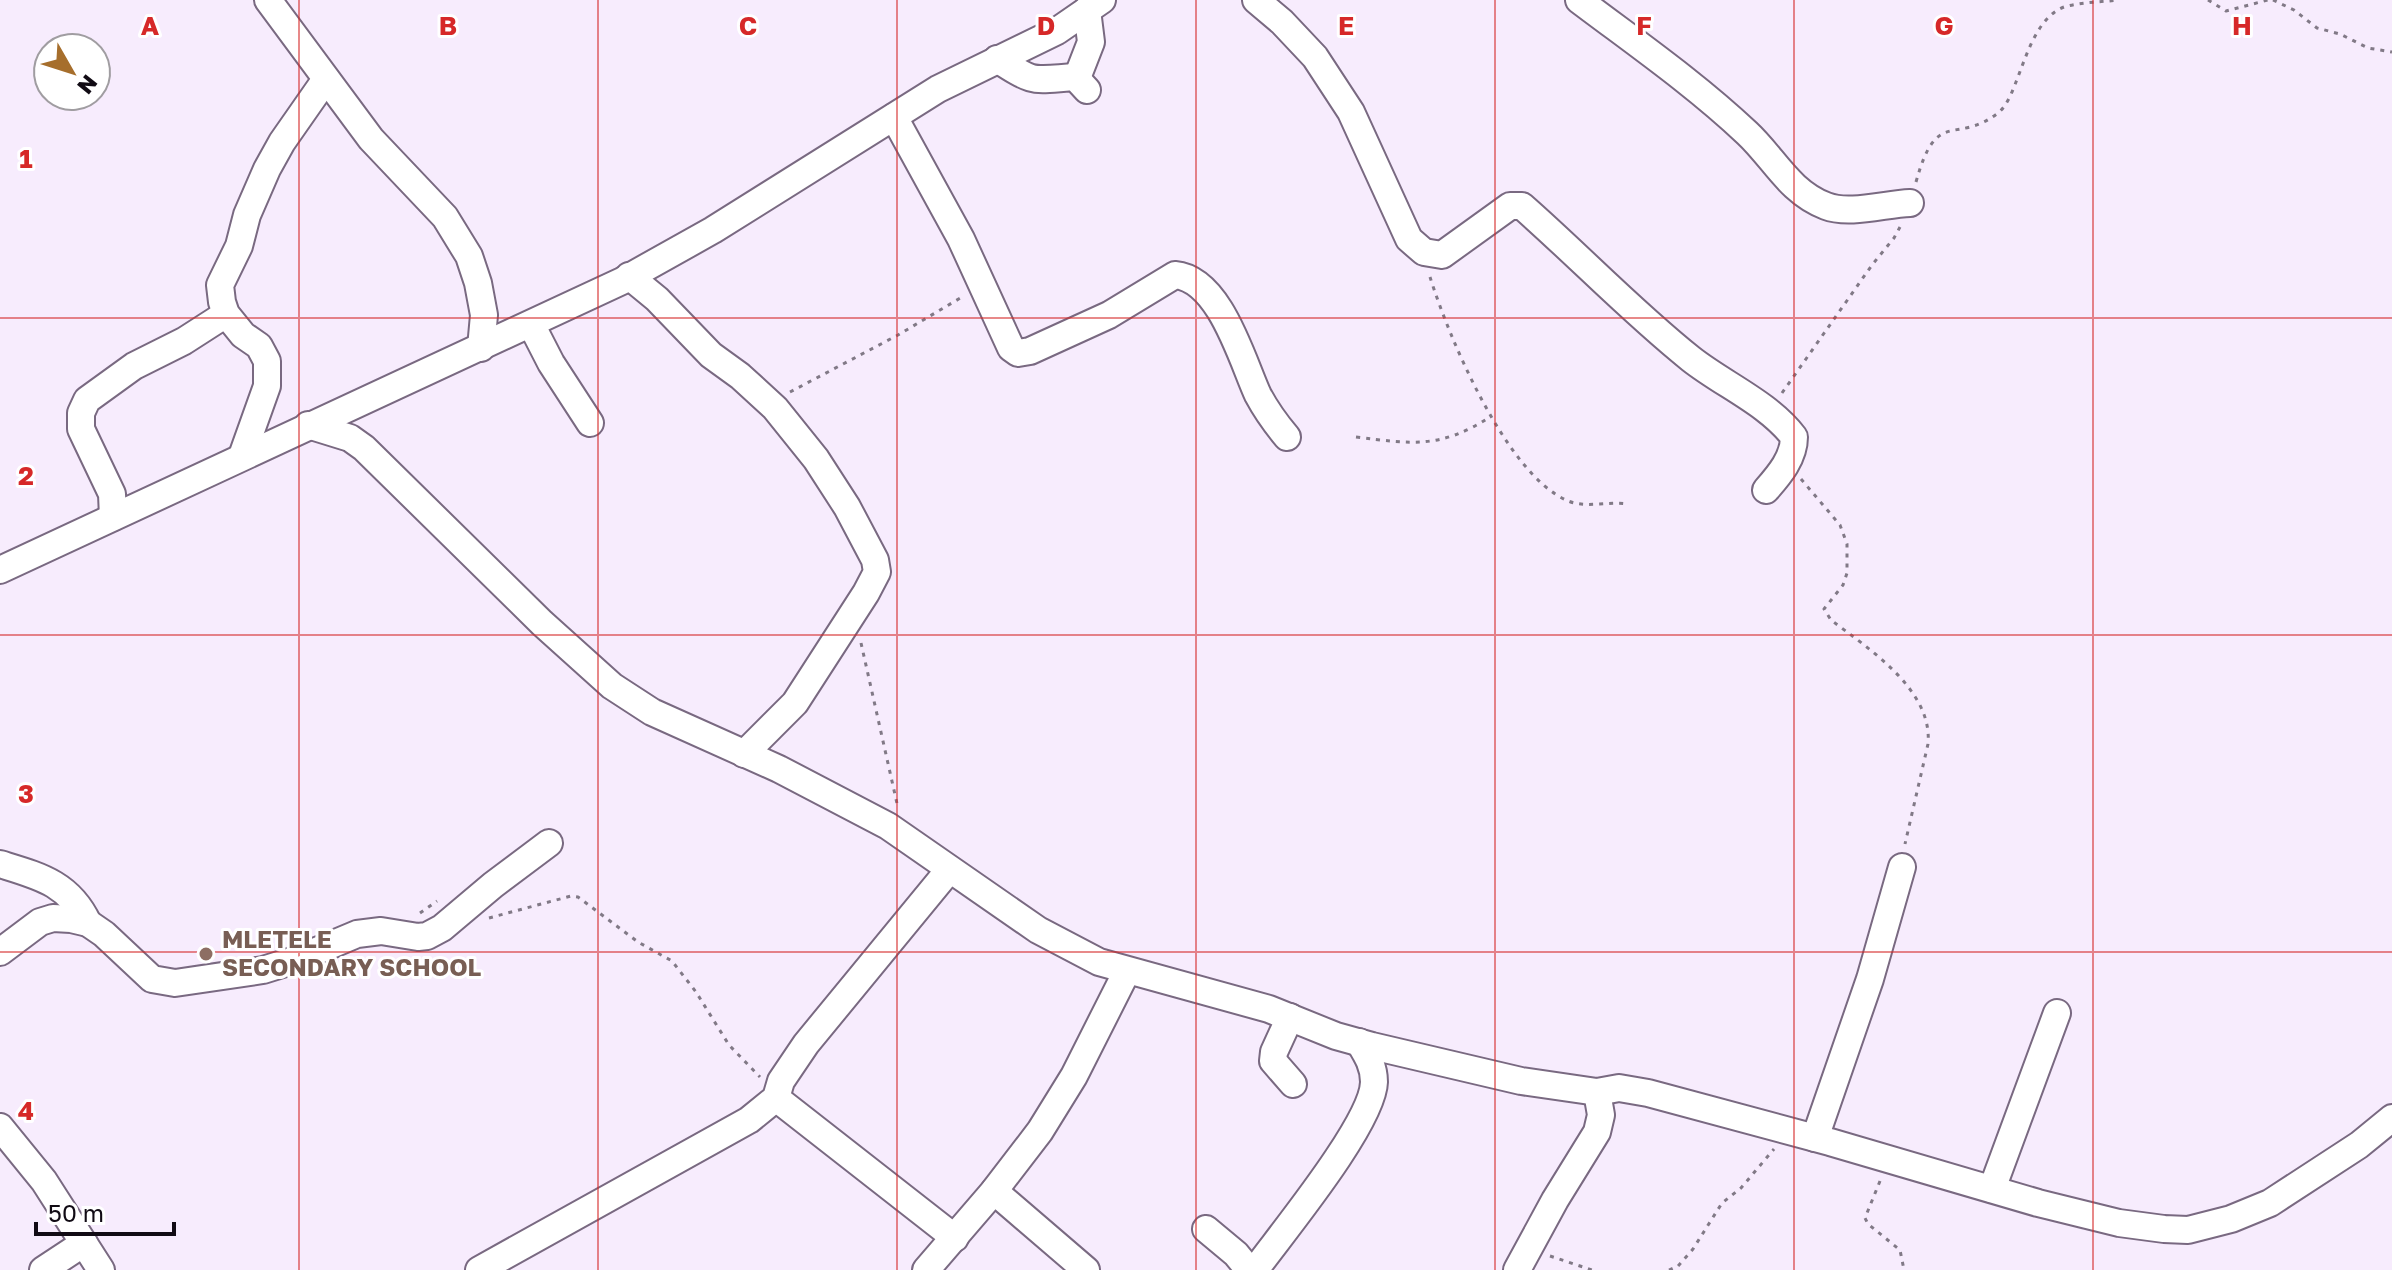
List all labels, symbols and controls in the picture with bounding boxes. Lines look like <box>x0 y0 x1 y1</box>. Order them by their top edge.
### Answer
text: A <box>141 10 160 41</box>
text: B <box>439 10 457 41</box>
text: C <box>739 10 757 41</box>
text: D <box>1037 10 1055 41</box>
text: E <box>1338 10 1354 41</box>
text: F <box>1636 10 1652 41</box>
text: G <box>1934 10 1954 41</box>
text: H <box>2232 10 2252 41</box>
north arrow <box>32 32 112 112</box>
text: N <box>72 70 104 100</box>
text: 1 <box>19 143 33 174</box>
text: 2 <box>18 460 34 491</box>
text: 3 <box>18 778 34 809</box>
place label: MLETELE SECONDARY SCHOOL <box>222 924 482 981</box>
marker: MLETELE SECONDARY SCHOOL <box>197 945 215 963</box>
text: 4 <box>18 1095 34 1126</box>
scale bar <box>36 1186 174 1236</box>
text: 50 m <box>48 1198 104 1227</box>

